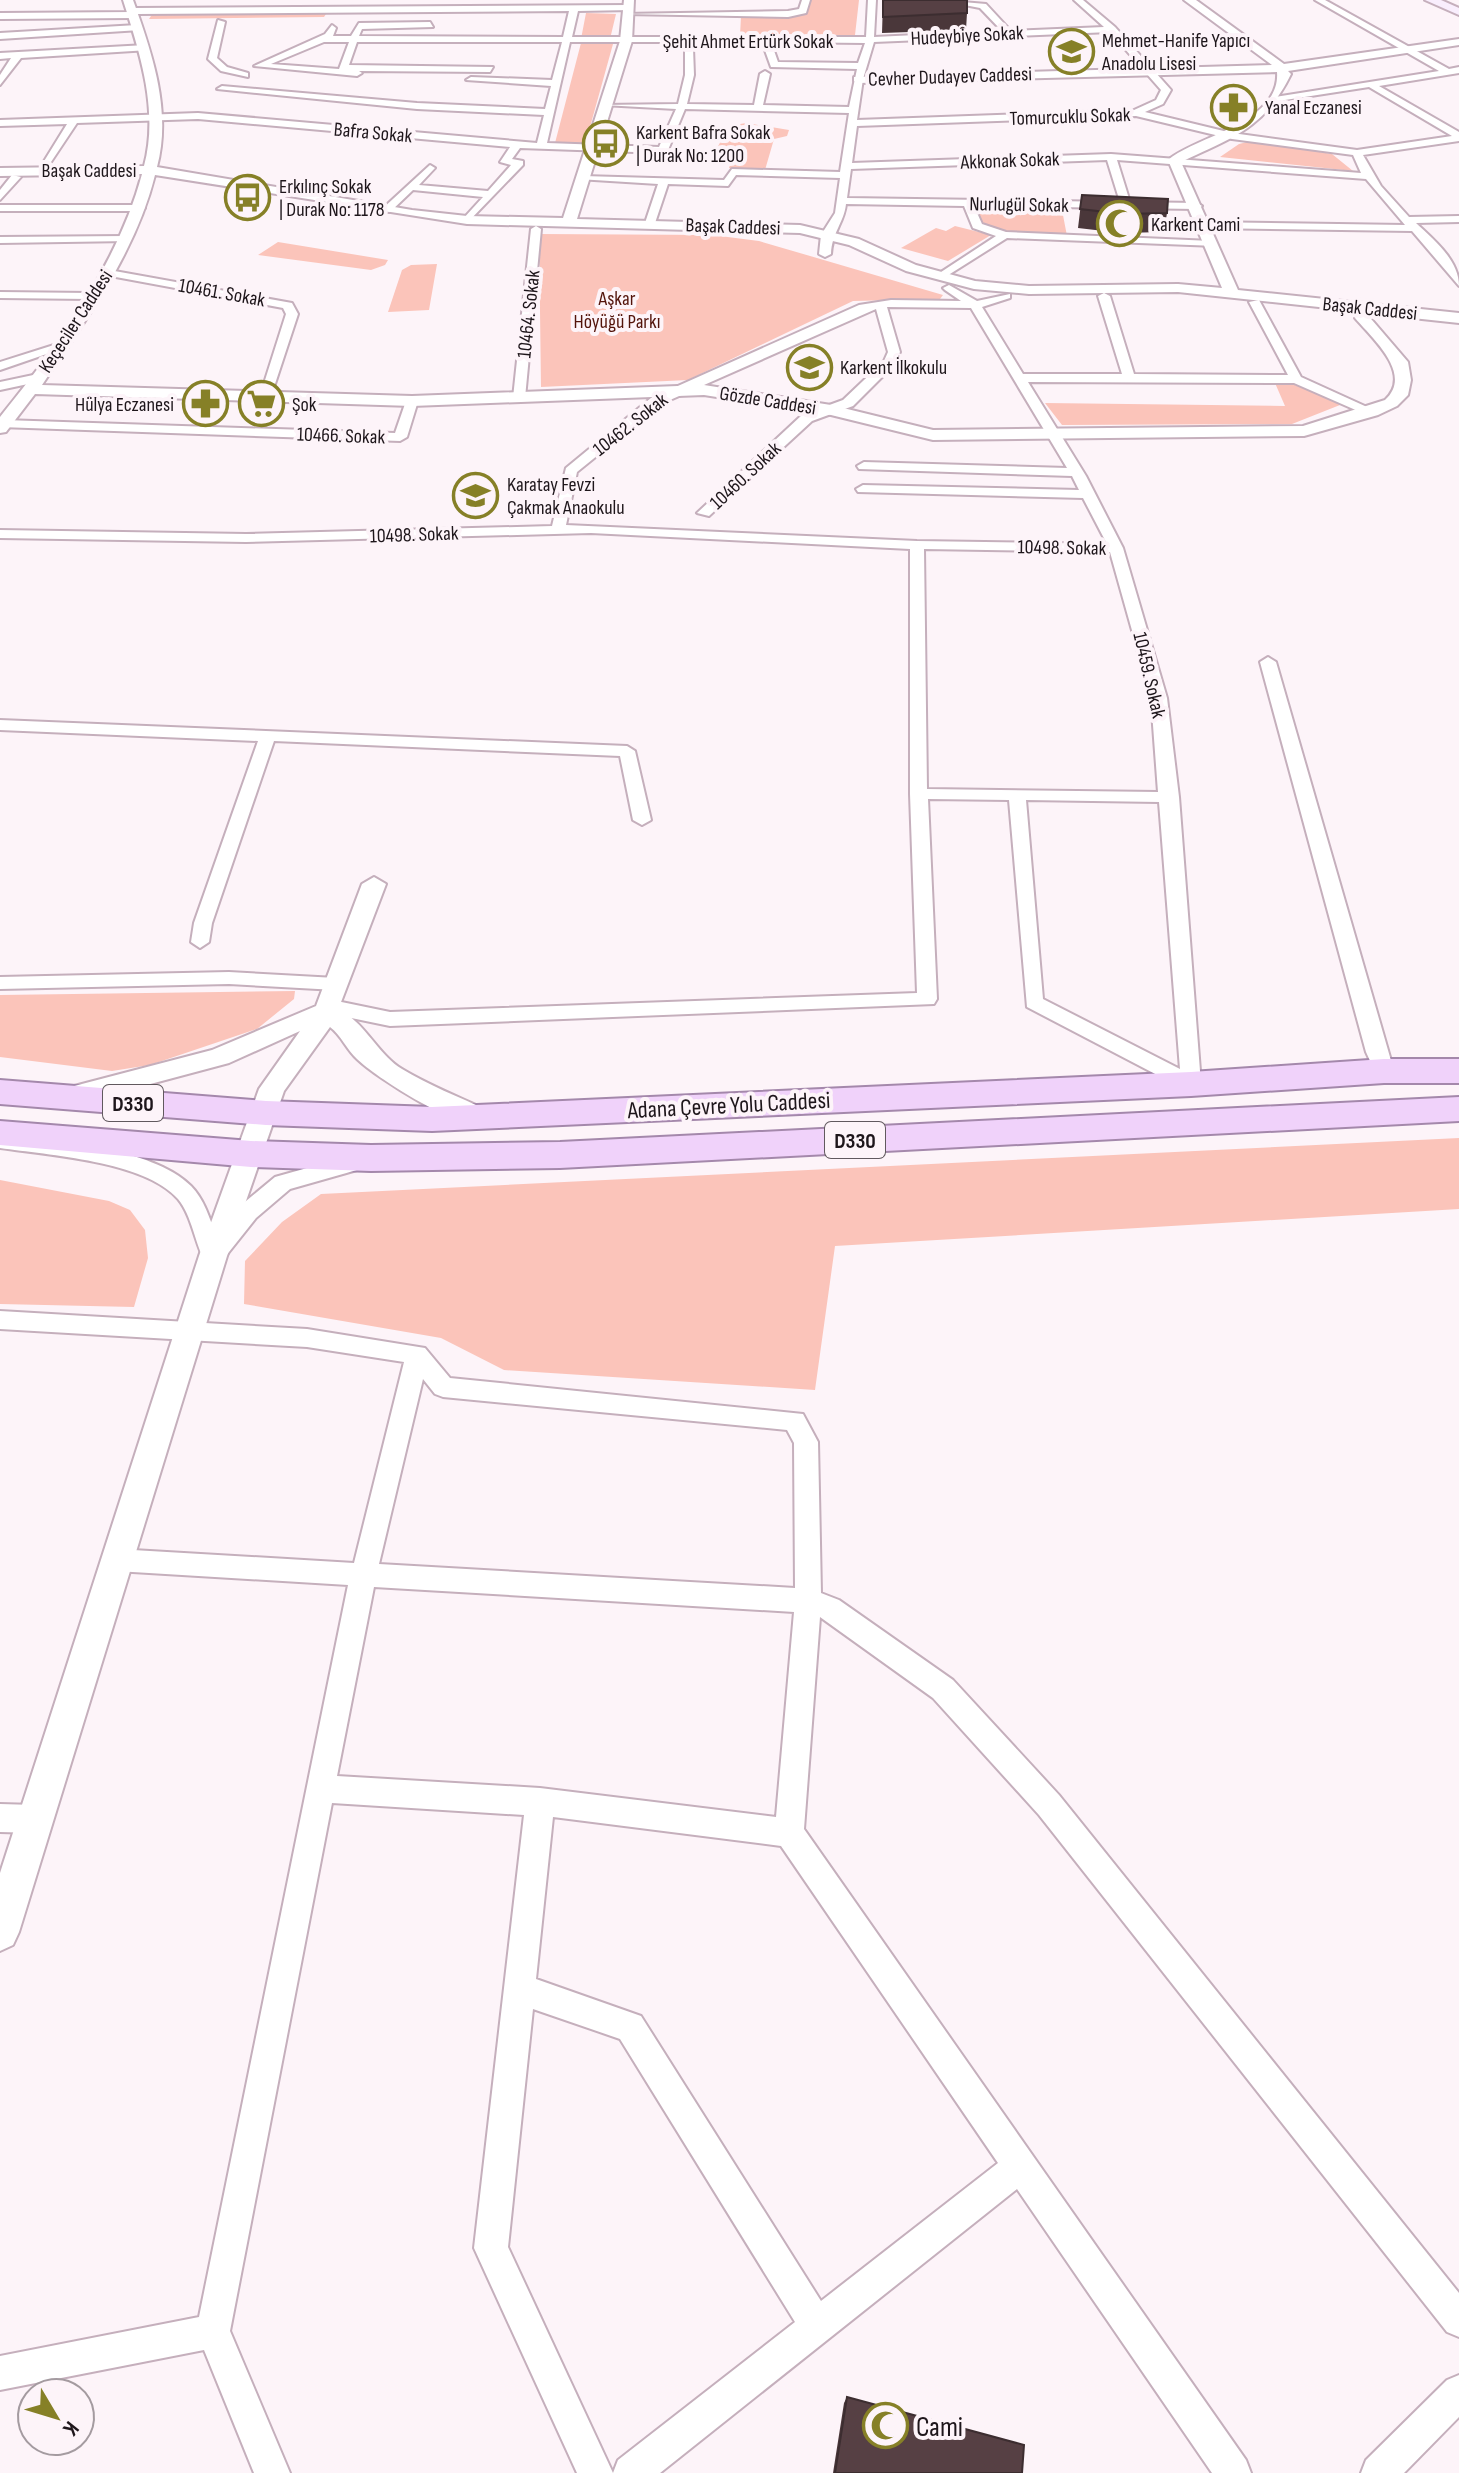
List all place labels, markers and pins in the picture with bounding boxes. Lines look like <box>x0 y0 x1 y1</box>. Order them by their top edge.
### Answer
school or university icon: Mehmet-Hanife Yapıcı Anadolu Lisesi <box>1047 27 1095 75</box>
place label: Mehmet-Hanife Yapıcı Anadolu Lisesi <box>1101 29 1250 76</box>
pharmacy icon: Yanal Eczanesi <box>1210 83 1258 131</box>
place label: Yanal Eczanesi <box>1265 96 1362 120</box>
bus stop icon: Karkent Bafra Sokak | Durak No: 1200 <box>581 119 629 167</box>
place label: Karkent Bafra Sokak | Durak No: 1200 <box>636 121 771 168</box>
bus stop icon: Erkılınç Sokak | Durak No: 1178 <box>224 173 272 221</box>
place label: Erkılınç Sokak | Durak No: 1178 <box>279 175 385 222</box>
mosque icon: Karkent Cami <box>1096 200 1144 248</box>
place label: Karkent Cami <box>1151 213 1240 237</box>
school or university icon: Karkent İlkokulu <box>785 343 833 391</box>
place label: Karkent İlkokulu <box>840 356 947 380</box>
pharmacy icon: Hülya Eczanesi <box>181 380 229 428</box>
supermarket icon: Şok <box>237 380 285 428</box>
place label: Hülya Eczanesi <box>75 393 174 417</box>
place label: Şok <box>292 393 317 417</box>
school or university icon: Karatay Fevzi Çakmak Anaokulu <box>452 472 500 520</box>
place label: Karatay Fevzi Çakmak Anaokulu <box>507 473 625 520</box>
mosque icon: Cami <box>861 2402 909 2450</box>
place label: Cami <box>916 2411 963 2444</box>

